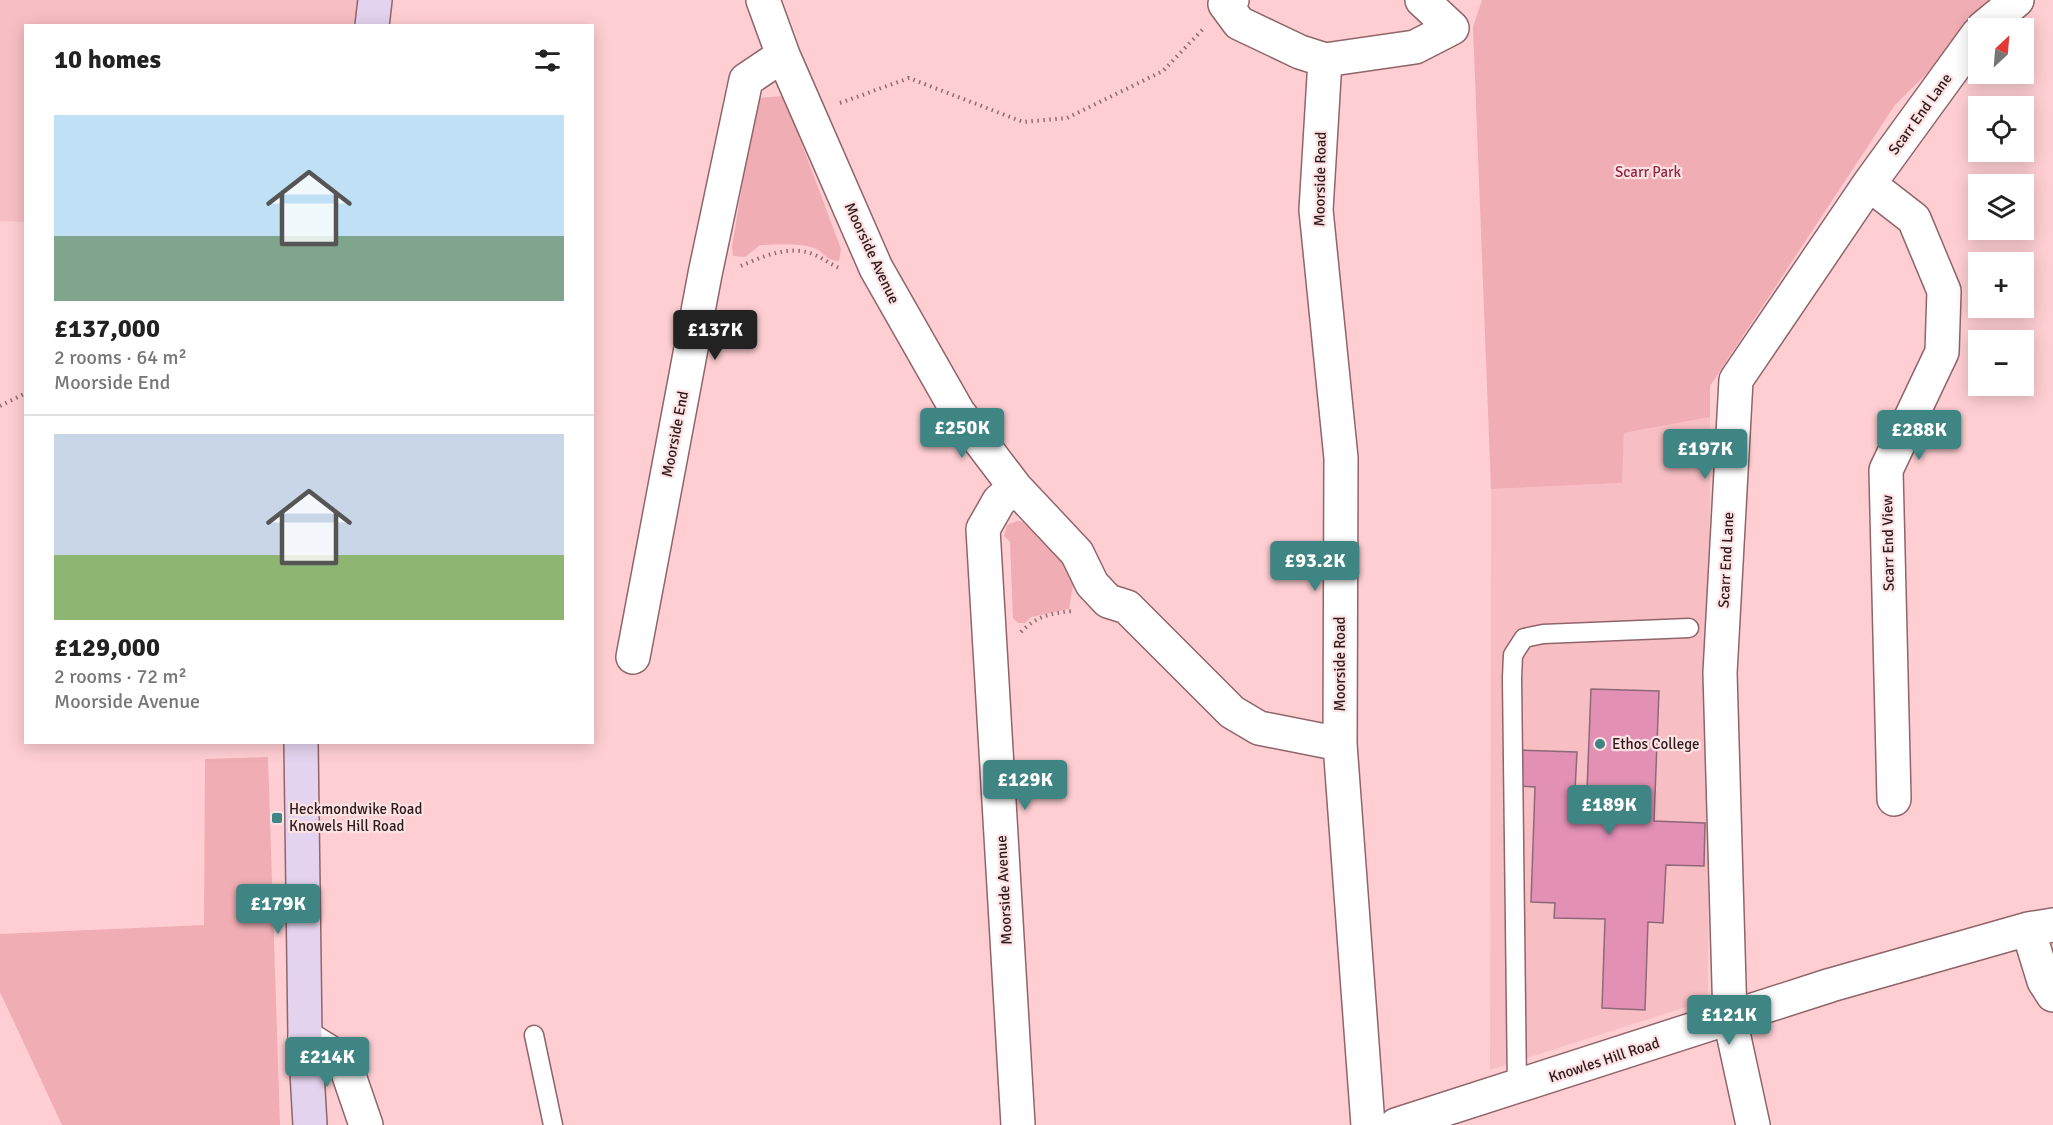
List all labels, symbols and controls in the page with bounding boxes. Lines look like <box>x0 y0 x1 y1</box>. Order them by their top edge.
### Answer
north arrow <box>1968 18 2034 84</box>
map controls <box>1968 18 2034 396</box>
text: 10 homes <box>54 44 161 76</box>
icon: filters <box>531 44 564 77</box>
street label: Scarr End Lane <box>1884 70 1956 158</box>
button: locate <box>1968 96 2034 162</box>
street label: Moorside Road <box>1310 131 1330 227</box>
icon: home <box>255 154 363 262</box>
park label: Scarr Park <box>1615 163 1682 181</box>
button: layers <box>1968 174 2034 240</box>
street label: Moorside Avenue <box>841 200 903 306</box>
button: + <box>1968 252 2034 318</box>
pin: £137K <box>673 310 757 361</box>
text: £137,000 <box>54 313 160 345</box>
text: £137K <box>687 317 743 342</box>
button: − <box>1968 330 2034 396</box>
text: 2 rooms · 64 m² <box>54 345 187 370</box>
text: Moorside End <box>54 370 170 395</box>
street label: Moorside End <box>658 389 692 479</box>
pin: £250K <box>920 408 1004 459</box>
pin: £288K <box>1877 410 1961 461</box>
text: £250K <box>934 415 990 440</box>
text: £288K <box>1891 417 1947 442</box>
pin: £197K <box>1663 429 1747 480</box>
text: £197K <box>1677 436 1733 461</box>
icon: home <box>255 473 363 581</box>
street label: Scarr End View <box>1878 495 1898 591</box>
street label: Scarr End Lane <box>1714 511 1738 609</box>
pin: £93.2K <box>1266 541 1364 592</box>
text: £93.2K <box>1284 548 1346 573</box>
street label: Moorside Road <box>1331 617 1349 711</box>
text: £129,000 <box>54 632 160 664</box>
text: 2 rooms · 72 m² <box>54 664 187 689</box>
text: Moorside Avenue <box>54 689 200 714</box>
place label: Ethos College <box>1612 735 1700 753</box>
marker: Ethos College <box>1593 737 1607 751</box>
pin: £129K <box>983 760 1067 811</box>
text: £129K <box>997 767 1053 792</box>
pin: £189K <box>1567 785 1651 836</box>
text: £189K <box>1581 792 1637 817</box>
place label: Heckmondwike Road Knowels Hill Road <box>289 800 422 835</box>
marker: Heckmondwike Road Knowels Hill Road <box>270 811 284 825</box>
street label: Moorside Avenue <box>992 835 1016 945</box>
pin: £179K <box>236 884 320 935</box>
text: £179K <box>250 891 306 916</box>
pin: £121K <box>1687 995 1771 1046</box>
text: £121K <box>1701 1002 1757 1027</box>
street label: Knowles Hill Road <box>1546 1034 1662 1086</box>
pin: £214K <box>285 1037 369 1088</box>
text: £214K <box>299 1044 355 1069</box>

